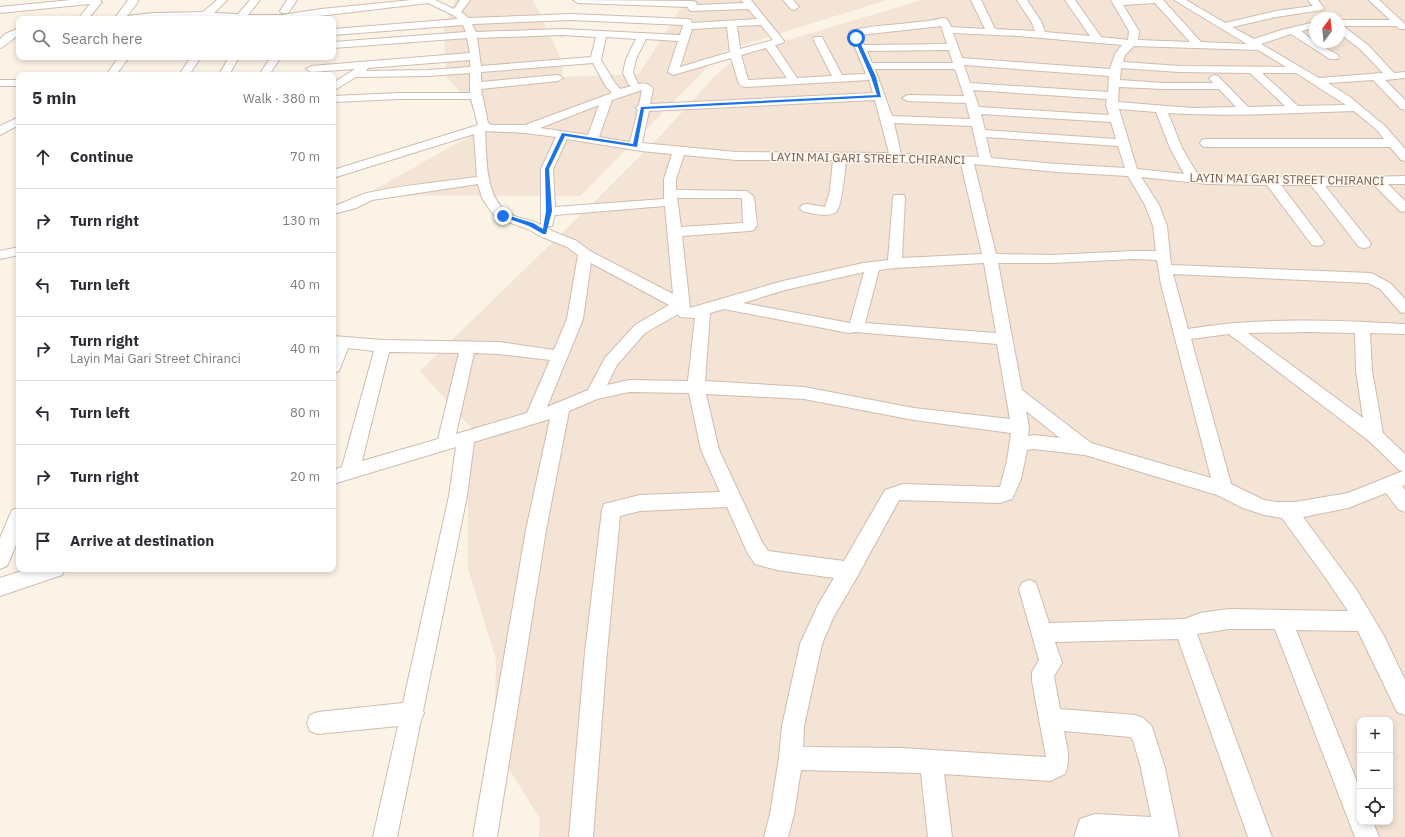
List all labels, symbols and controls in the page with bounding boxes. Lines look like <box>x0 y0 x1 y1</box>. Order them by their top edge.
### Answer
north arrow <box>1309 12 1345 48</box>
search box <box>16 16 336 60</box>
icon: search <box>30 27 52 49</box>
text: Search here <box>62 29 142 48</box>
route start <box>847 29 865 47</box>
text: 5 min <box>32 87 76 109</box>
text: Walk · 380 m <box>243 90 320 107</box>
icon: ahead <box>32 146 54 168</box>
text: Continue <box>70 147 134 166</box>
text: 70 m <box>290 148 320 165</box>
street label: LAYIN MAI GARI STREET CHIRANCI <box>770 149 966 167</box>
street label: LAYIN MAI GARI STREET CHIRANCI <box>1189 170 1385 188</box>
route end <box>494 207 512 225</box>
icon: right <box>32 210 54 232</box>
text: Turn right <box>70 211 139 230</box>
text: 130 m <box>282 212 320 229</box>
icon: left <box>32 274 54 296</box>
text: Turn left <box>70 275 130 294</box>
text: 40 m <box>290 276 320 293</box>
text: Turn right <box>70 331 139 350</box>
icon: right <box>32 338 54 360</box>
text: 40 m <box>290 340 320 357</box>
text: Layin Mai Gari Street Chiranci <box>70 350 241 367</box>
icon: left <box>32 402 54 424</box>
text: Turn left <box>70 403 130 422</box>
text: 80 m <box>290 404 320 421</box>
icon: right <box>32 466 54 488</box>
text: Turn right <box>70 467 139 486</box>
text: 20 m <box>290 468 320 485</box>
icon: arrive <box>32 530 54 552</box>
text: Arrive at destination <box>70 531 214 550</box>
map controls <box>1357 717 1393 825</box>
button: + <box>1357 717 1393 753</box>
button: − <box>1357 753 1393 789</box>
button: locate <box>1357 789 1393 825</box>

